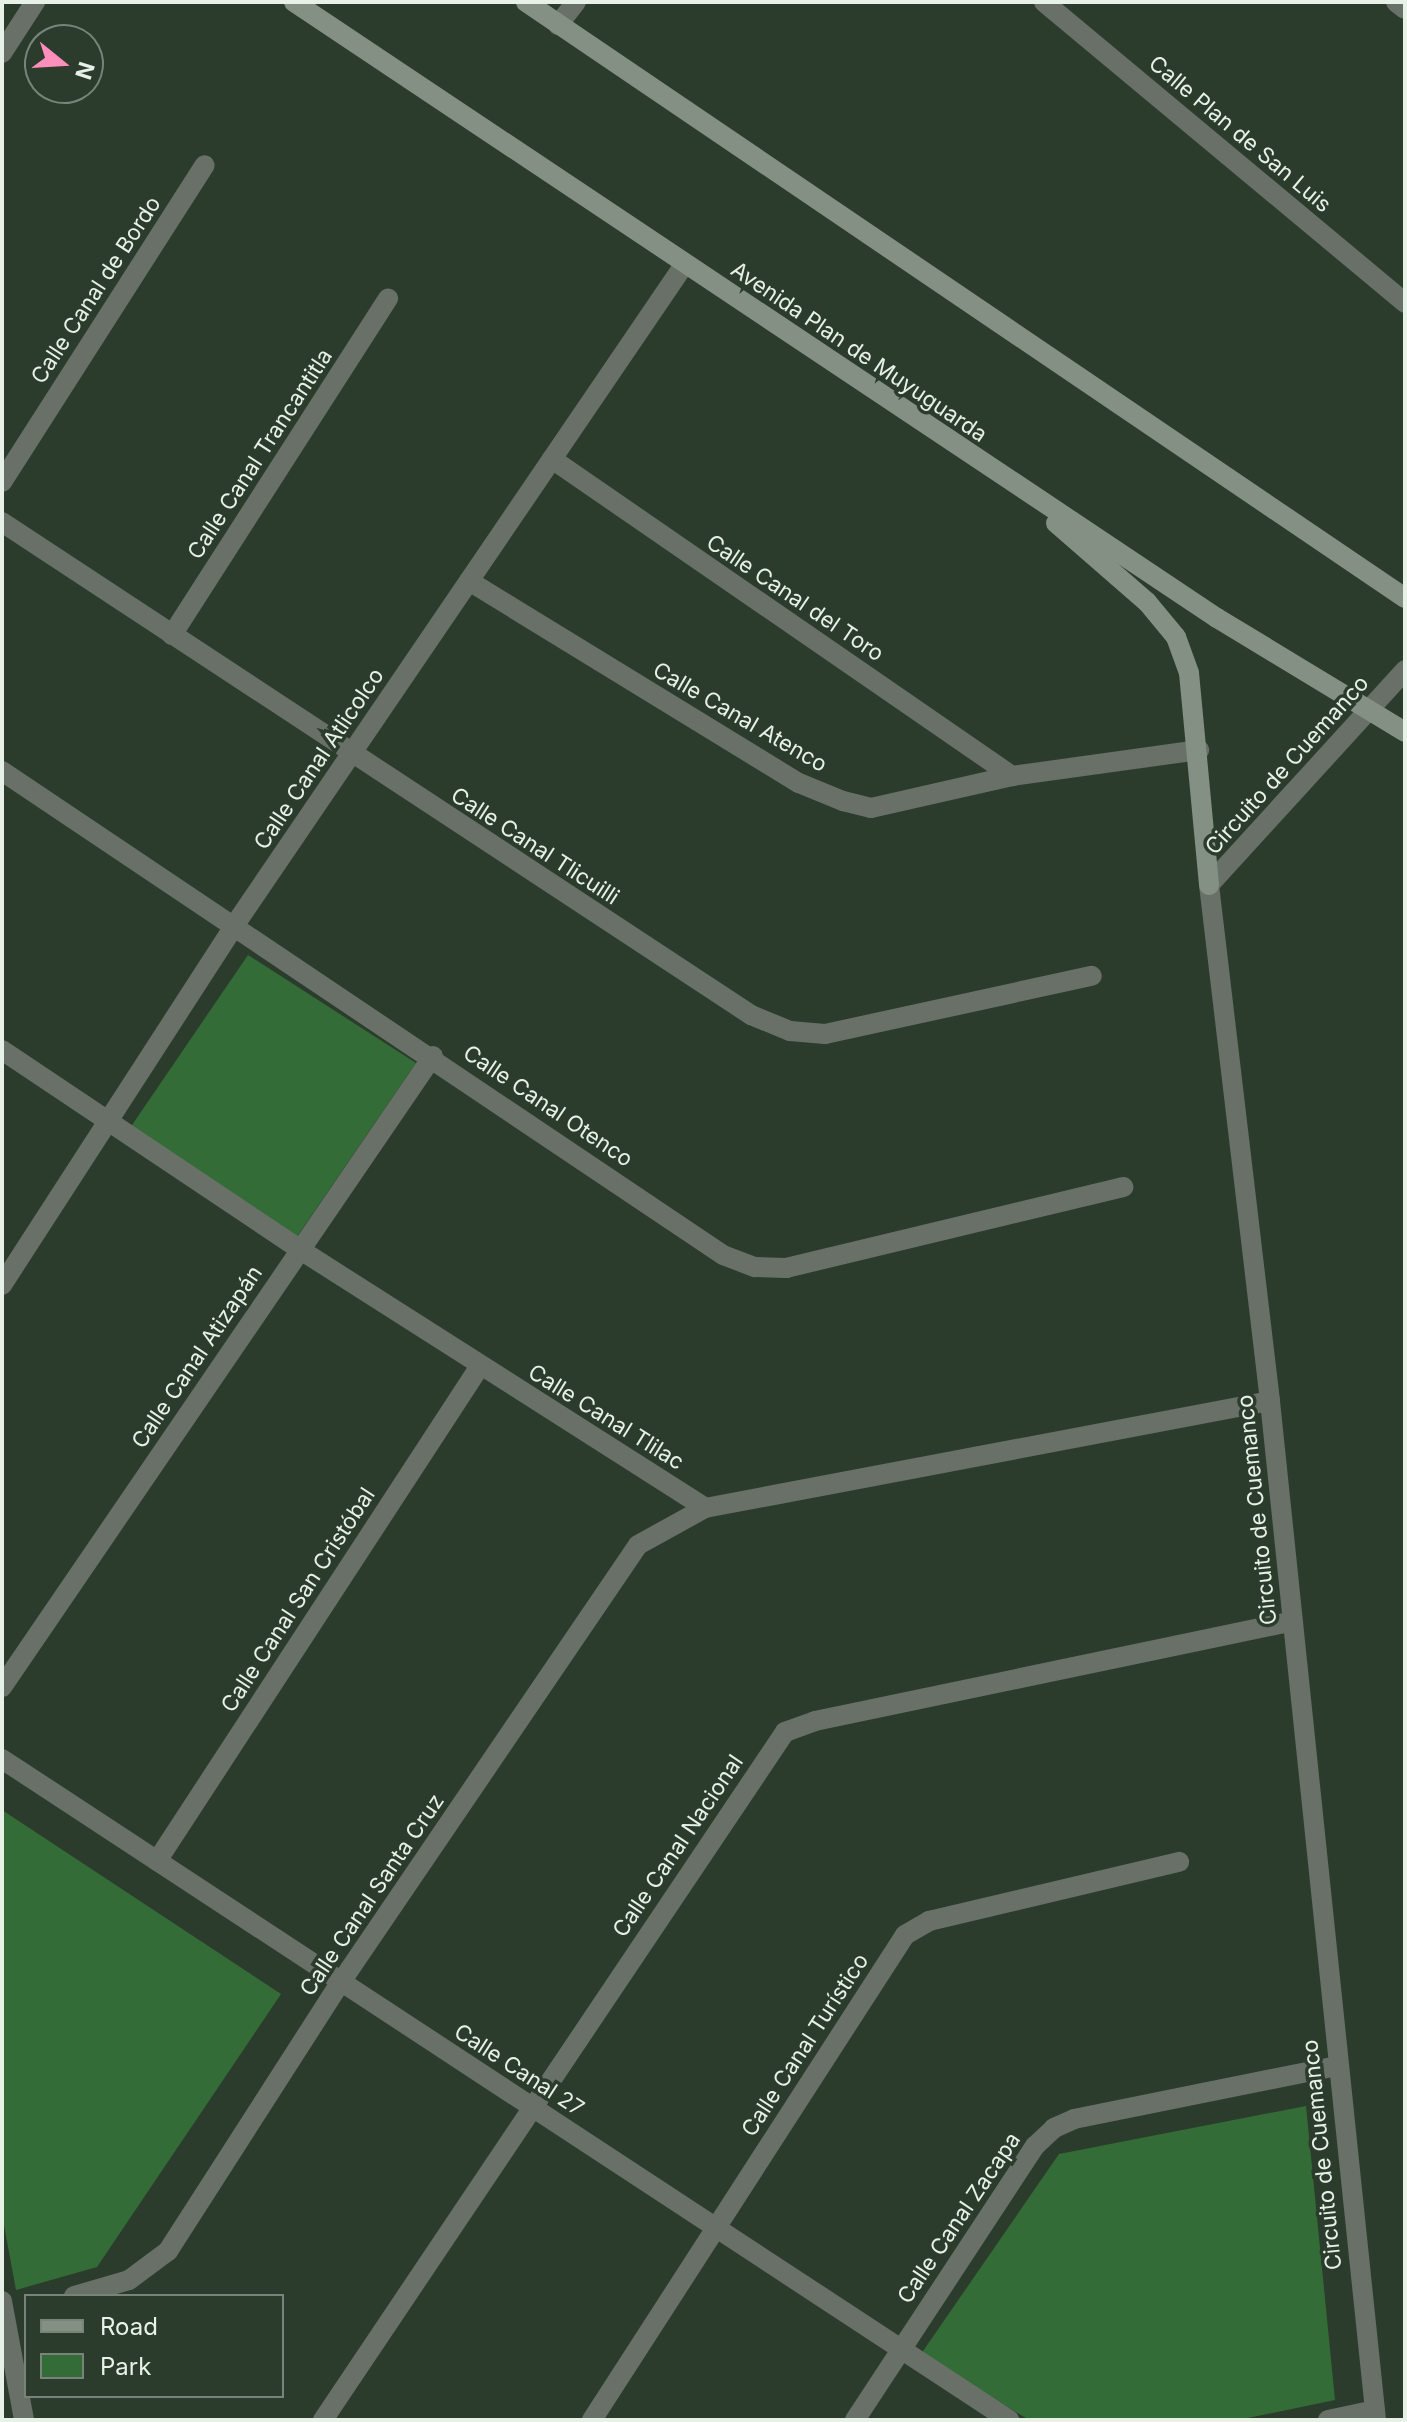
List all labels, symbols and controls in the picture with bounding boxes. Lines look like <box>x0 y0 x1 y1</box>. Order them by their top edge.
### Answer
north arrow <box>24 24 104 104</box>
street label: Calle Plan de San Luis <box>1144 50 1336 218</box>
text: N <box>70 59 100 83</box>
street label: Calle Canal de Bordo <box>26 191 166 389</box>
street label: Avenida Plan de Muyuguarda <box>726 256 992 448</box>
street label: Calle Canal Trancantitla <box>182 344 338 564</box>
street label: Calle Canal del Toro <box>701 529 889 667</box>
street label: Calle Canal Atenco <box>648 656 832 778</box>
street label: Calle Canal Atlicolco <box>249 663 389 855</box>
street label: Circuito de Cuemanco <box>1200 670 1374 860</box>
street label: Calle Canal Tlicuilli <box>446 782 624 910</box>
street label: Calle Canal Otenco <box>458 1039 638 1173</box>
street label: Calle Canal Atizapán <box>126 1261 268 1453</box>
street label: Calle Canal Tlilac <box>523 1359 689 1475</box>
street label: Circuito de Cuemanco <box>1232 1394 1282 1626</box>
street label: Calle Canal San Cristóbal <box>216 1483 380 1717</box>
street label: Calle Canal Nacional <box>607 1750 749 1942</box>
street label: Calle Canal Santa Cruz <box>294 1789 450 2001</box>
street label: Calle Canal Turístico <box>736 1949 874 2141</box>
street label: Calle Canal 27 <box>449 2018 589 2122</box>
street label: Circuito de Cuemanco <box>1297 2039 1347 2271</box>
street label: Calle Canal Zacapa <box>892 2127 1026 2309</box>
legend <box>24 2294 284 2398</box>
text: Road <box>100 2312 158 2341</box>
text: Park <box>100 2352 151 2381</box>

